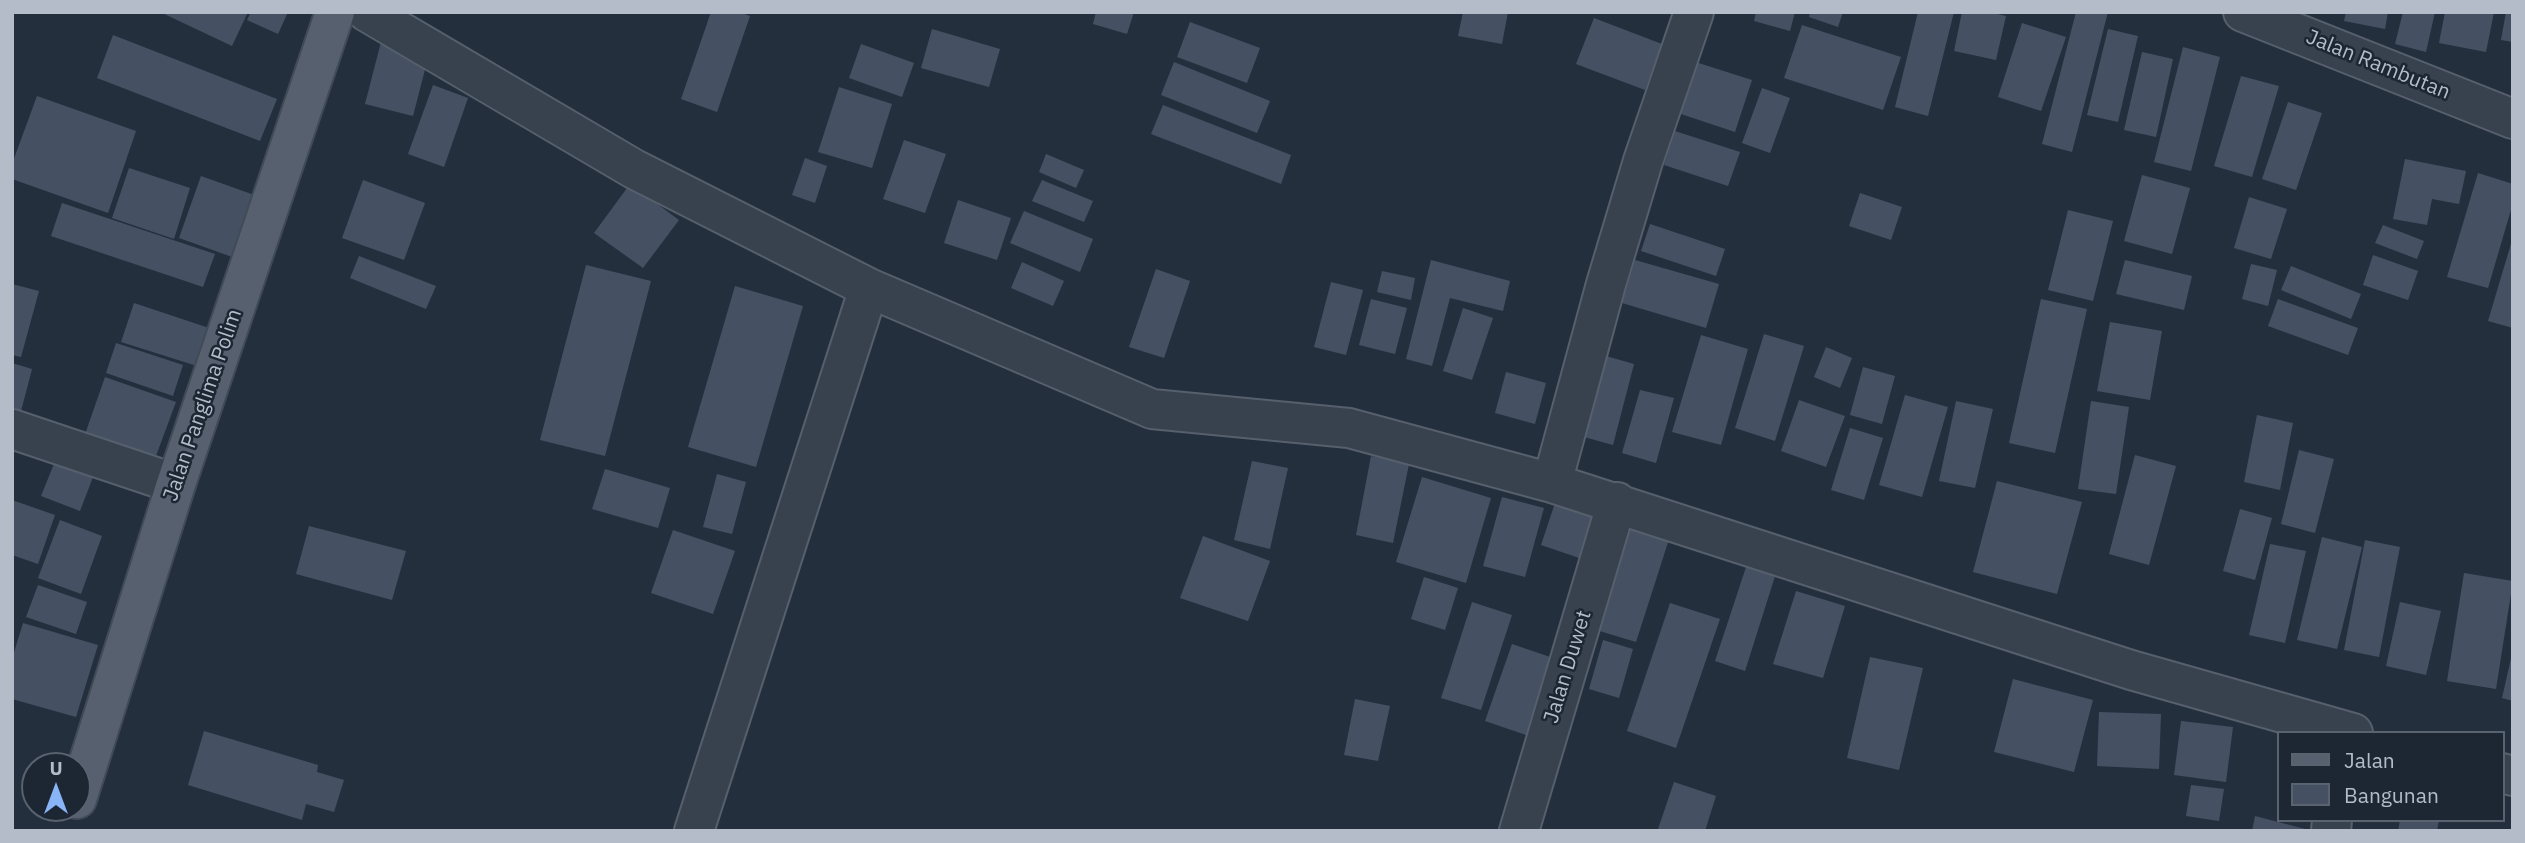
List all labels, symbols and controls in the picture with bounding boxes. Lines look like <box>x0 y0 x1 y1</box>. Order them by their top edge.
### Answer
street label: Jalan Rambutan <box>2302 25 2454 105</box>
street label: Jalan Panglima Polim <box>158 306 248 504</box>
street label: Jalan Duwet <box>1539 608 1597 726</box>
legend <box>2276 731 2504 822</box>
text: Jalan <box>2344 746 2395 774</box>
north arrow <box>21 752 91 822</box>
text: U <box>49 756 63 780</box>
text: Bangunan <box>2344 781 2439 809</box>

